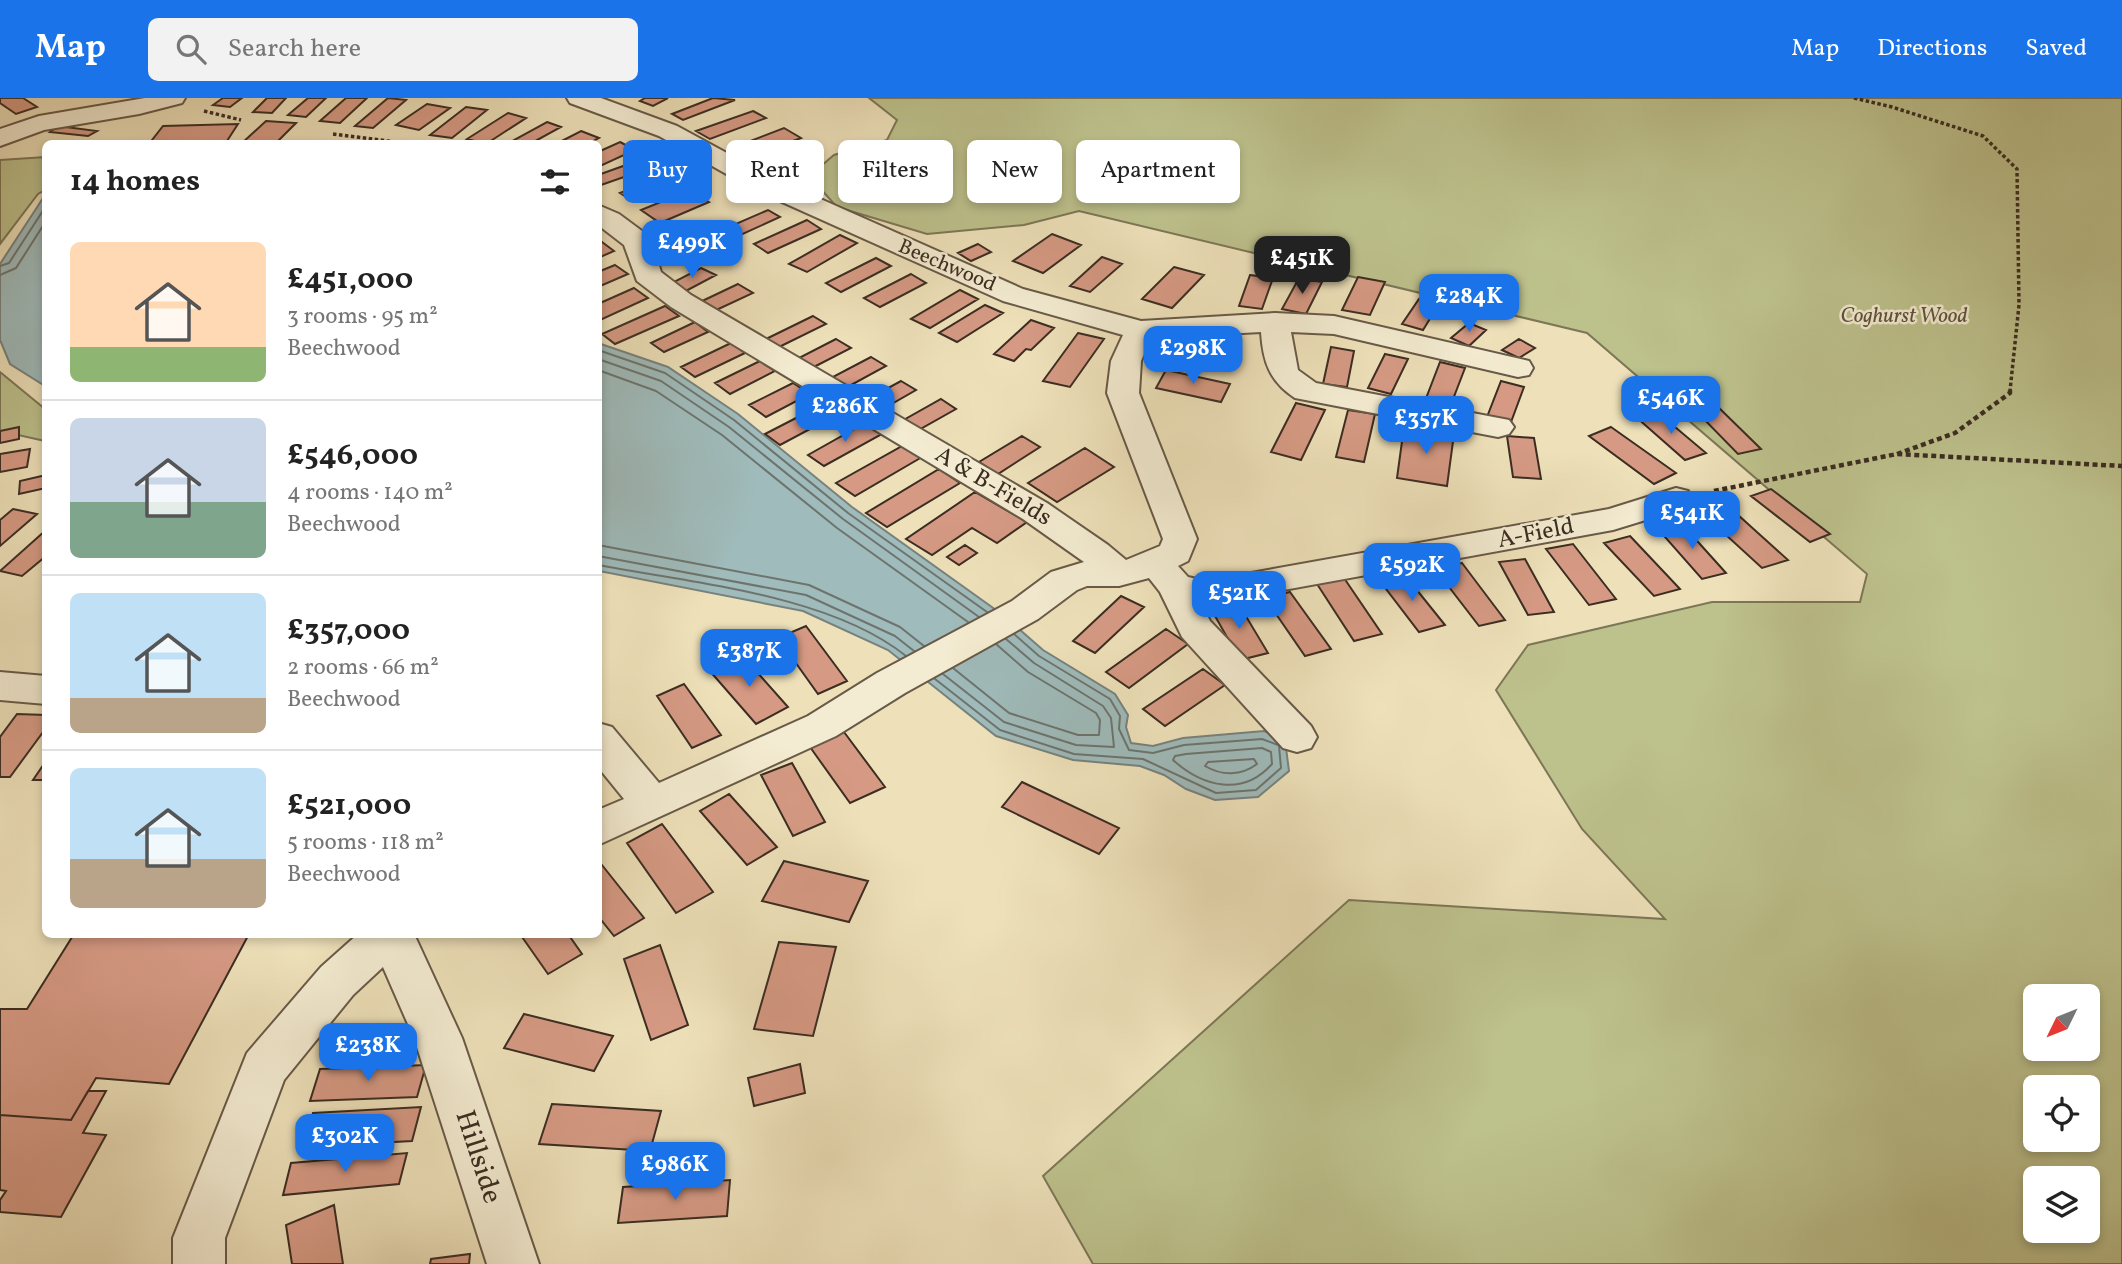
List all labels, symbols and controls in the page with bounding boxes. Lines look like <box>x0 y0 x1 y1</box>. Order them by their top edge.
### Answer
search box <box>148 18 638 81</box>
text: Map <box>35 26 106 72</box>
icon: search <box>172 30 210 68</box>
text: Search here <box>228 31 361 67</box>
text: Map <box>1791 32 1839 66</box>
text: Directions <box>1877 32 1987 66</box>
text: Saved <box>2025 32 2087 66</box>
chip: Buy <box>623 140 712 203</box>
chip: Rent <box>726 140 824 203</box>
chip: Filters <box>838 140 953 203</box>
chip: New <box>967 140 1062 203</box>
chip: Apartment <box>1076 140 1240 203</box>
text: 14 homes <box>70 161 200 203</box>
icon: filters <box>536 163 574 201</box>
pin: £499K <box>643 220 741 280</box>
text: £499K <box>658 227 726 259</box>
street label: Beechwood <box>894 232 1000 300</box>
pin: £451K <box>1253 236 1351 296</box>
text: £451K <box>1270 243 1334 275</box>
text: £451,000 <box>287 259 413 301</box>
icon: home <box>126 270 210 354</box>
pin: £284K <box>1420 274 1518 334</box>
text: £284K <box>1435 281 1503 313</box>
text: 3 rooms · 95 m² <box>287 301 438 333</box>
park label: Coghurst Wood <box>1840 302 1968 331</box>
pin: £298K <box>1144 327 1242 386</box>
text: Beechwood <box>287 333 401 365</box>
text: £298K <box>1159 333 1227 365</box>
pin: £546K <box>1622 376 1720 436</box>
text: £546K <box>1637 383 1705 415</box>
pin: £286K <box>796 384 894 444</box>
text: £286K <box>811 391 879 423</box>
pin: £357K <box>1377 396 1475 456</box>
text: £357K <box>1394 403 1458 435</box>
text: £546,000 <box>287 435 418 477</box>
street label: A & B-Fields <box>928 439 1058 535</box>
icon: home <box>126 446 210 530</box>
text: 4 rooms · 140 m² <box>287 477 453 509</box>
pin: £541K <box>1643 491 1741 551</box>
text: £541K <box>1660 498 1724 530</box>
text: Beechwood <box>287 509 401 541</box>
street label: A-Field <box>1495 510 1577 558</box>
pin: £592K <box>1363 544 1461 603</box>
text: £592K <box>1379 550 1445 582</box>
pin: £521K <box>1190 572 1288 631</box>
text: £521K <box>1208 578 1270 610</box>
text: £357,000 <box>287 610 410 652</box>
icon: home <box>126 621 210 705</box>
pin: £387K <box>700 630 798 689</box>
text: £387K <box>716 636 782 668</box>
text: 2 rooms · 66 m² <box>287 652 439 684</box>
text: Beechwood <box>287 684 401 716</box>
text: £521,000 <box>287 785 411 827</box>
icon: home <box>126 796 210 880</box>
text: 5 rooms · 118 m² <box>287 827 444 859</box>
text: Beechwood <box>287 859 401 891</box>
north arrow <box>2023 984 2100 1060</box>
map controls <box>2023 984 2100 1243</box>
pin: £238K <box>319 1024 417 1083</box>
text: £238K <box>335 1030 401 1062</box>
button: locate <box>2023 1075 2100 1152</box>
street label: Hillside <box>445 1105 511 1209</box>
pin: £302K <box>296 1114 394 1174</box>
text: £302K <box>311 1121 379 1153</box>
pin: £986K <box>626 1142 724 1202</box>
text: £986K <box>641 1149 709 1181</box>
button: layers <box>2023 1166 2100 1243</box>

